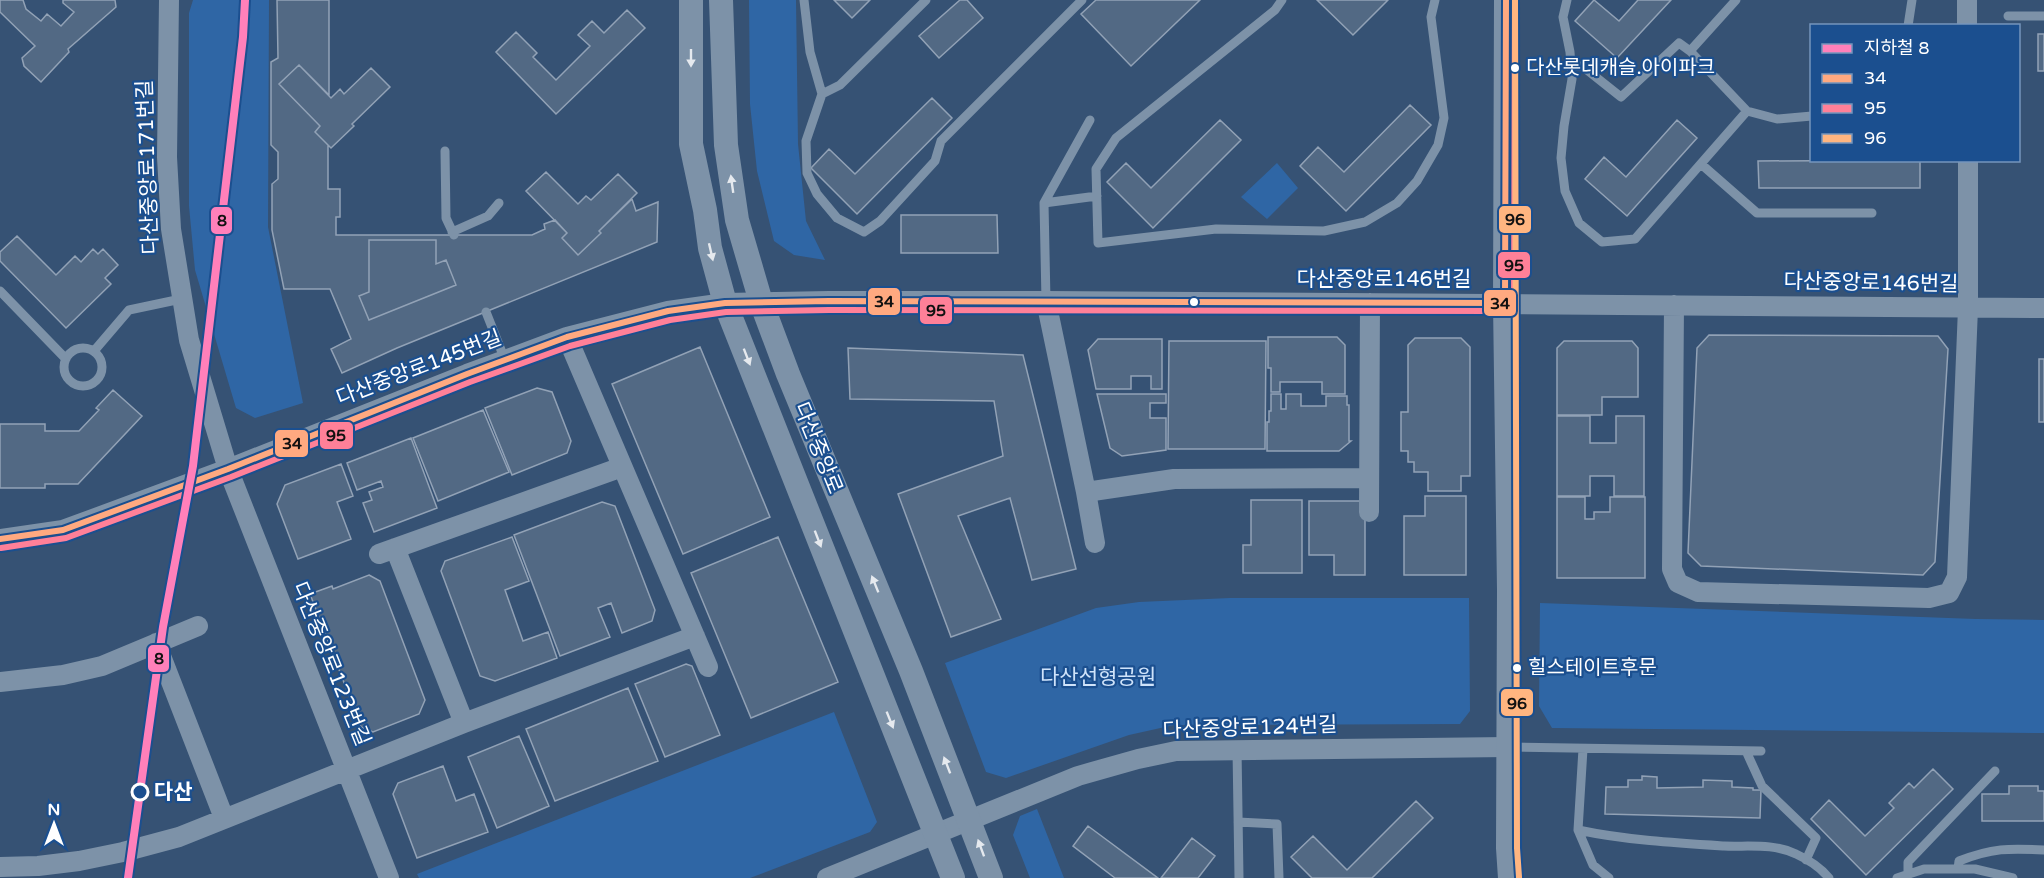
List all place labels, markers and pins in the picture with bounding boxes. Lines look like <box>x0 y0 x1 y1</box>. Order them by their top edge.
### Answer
place label: 다산롯데캐슬.아이파크 <box>1526 56 1715 80</box>
marker: 다산롯데캐슬.아이파크 <box>1509 62 1521 74</box>
unlabelled marker <box>1188 296 1200 308</box>
place label: 힐스테이트후문 <box>1528 656 1657 680</box>
marker: 힐스테이트후문 <box>1511 662 1523 674</box>
place label: 다산 <box>154 780 193 805</box>
marker: 다산 <box>131 783 149 801</box>

